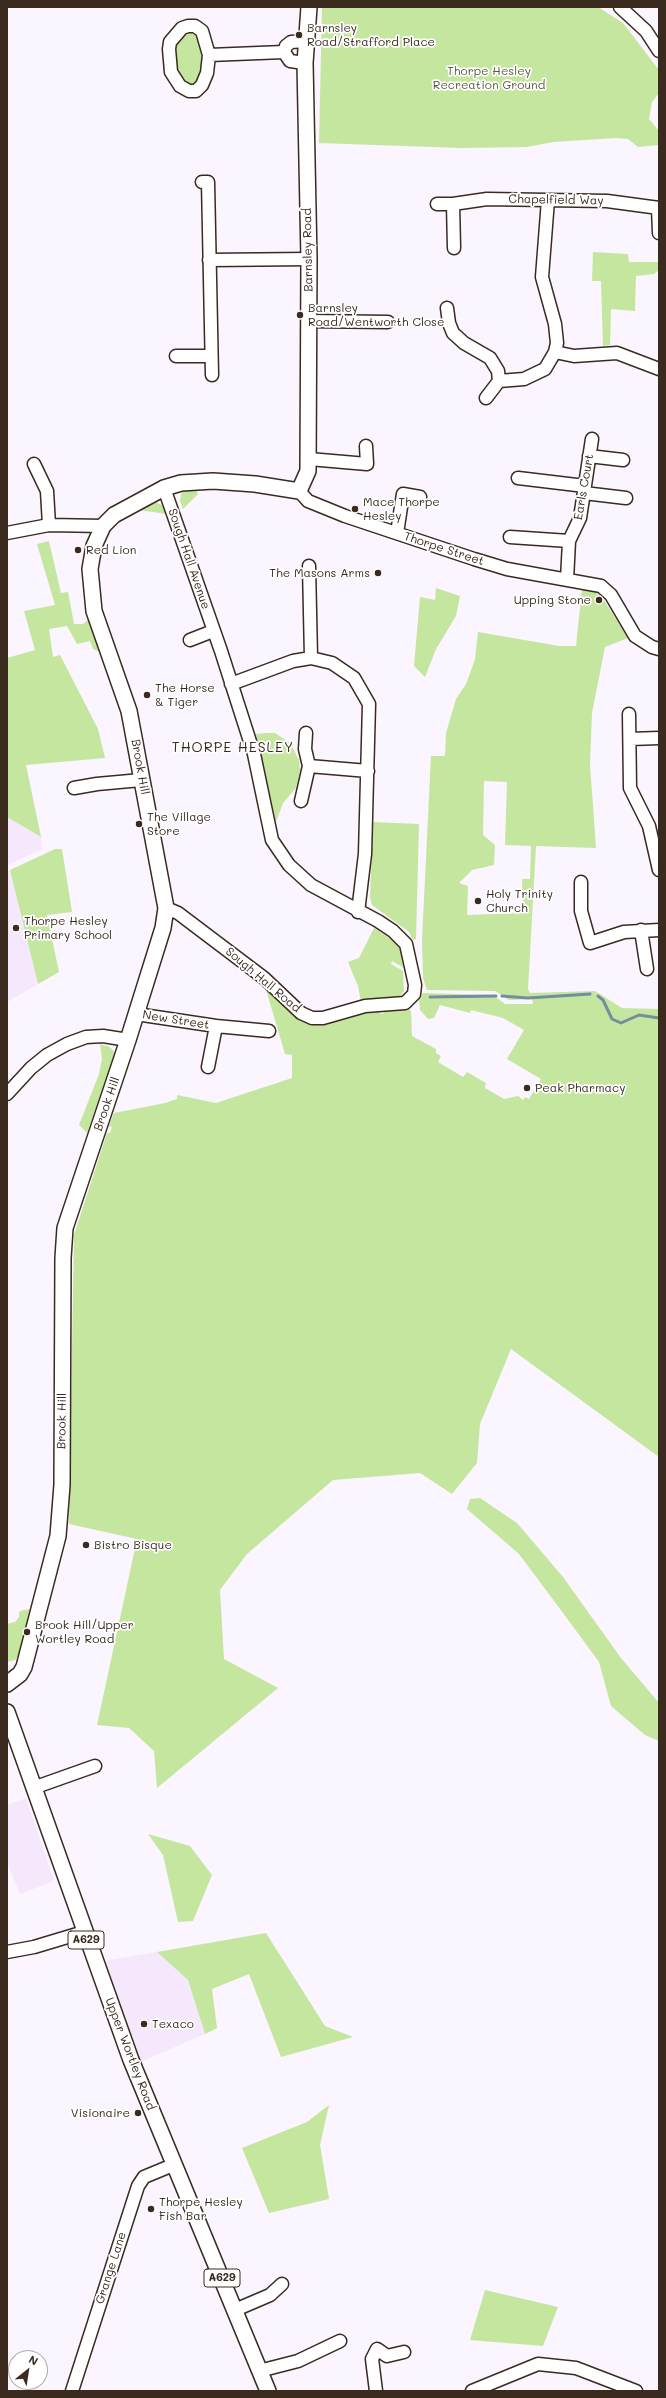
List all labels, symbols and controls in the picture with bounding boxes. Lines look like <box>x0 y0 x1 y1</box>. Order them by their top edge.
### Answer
place label: Barnsley Road/Strafford Place <box>307 21 435 49</box>
marker: Barnsley Road/Strafford Place <box>294 30 304 40</box>
park label: Thorpe Hesley Recreation Ground <box>433 64 545 92</box>
street label: Chapelfield Way <box>508 192 604 208</box>
street label: Barnsley Road <box>300 208 316 292</box>
place label: Barnsley Road/Wentworth Close <box>308 301 444 329</box>
marker: Barnsley Road/Wentworth Close <box>295 310 305 320</box>
street label: Earls Court <box>571 453 597 521</box>
place label: Mace Thorpe Hesley <box>363 495 440 523</box>
marker: Mace Thorpe Hesley <box>350 504 360 514</box>
street label: Sough Hall Avenue <box>165 507 213 611</box>
street label: Thorpe Street <box>402 529 486 569</box>
place label: Red Lion <box>86 543 136 557</box>
marker: Red Lion <box>73 545 83 555</box>
place label: The Masons Arms <box>269 566 370 580</box>
marker: The Masons Arms <box>373 568 383 578</box>
place label: Upping Stone <box>514 593 591 607</box>
marker: Upping Stone <box>594 595 604 605</box>
place label: The Horse & Tiger <box>155 681 215 709</box>
marker: The Horse & Tiger <box>142 690 152 700</box>
street label: Brook Hill <box>128 738 152 796</box>
district label: THORPE HESLEY <box>172 740 294 756</box>
place label: The Village Store <box>147 810 211 838</box>
marker: The Village Store <box>134 819 144 829</box>
place label: Holy Trinity Church <box>486 887 553 915</box>
marker: Holy Trinity Church <box>473 896 483 906</box>
place label: Thorpe Hesley Primary School <box>24 914 112 942</box>
marker: Thorpe Hesley Primary School <box>11 923 21 933</box>
street label: Sough Hall Road <box>222 944 304 1016</box>
street label: New Street <box>141 1008 211 1032</box>
street label: Brook Hill <box>91 1075 123 1133</box>
place label: Peak Pharmacy <box>535 1081 625 1095</box>
marker: Peak Pharmacy <box>522 1083 532 1093</box>
street label: Brook Hill <box>54 1393 70 1449</box>
place label: Bistro Bisque <box>94 1538 172 1552</box>
marker: Bistro Bisque <box>81 1540 91 1550</box>
place label: Brook Hill/Upper Wortley Road <box>35 1618 134 1646</box>
marker: Brook Hill/Upper Wortley Road <box>22 1627 32 1637</box>
road number: A629 <box>68 1931 104 1949</box>
street label: Upper Wortley Road <box>102 1996 158 2112</box>
place label: Texaco <box>152 2017 194 2031</box>
marker: Texaco <box>139 2019 149 2029</box>
place label: Visionaire <box>71 2106 130 2120</box>
marker: Visionaire <box>133 2108 143 2118</box>
place label: Thorpe Hesley Fish Bar <box>159 2195 243 2223</box>
marker: Thorpe Hesley Fish Bar <box>146 2204 156 2214</box>
street label: Grange Lane <box>93 2230 129 2306</box>
road number: A629 <box>204 2269 240 2287</box>
north arrow <box>8 2350 48 2390</box>
text: N <box>26 2351 41 2369</box>

